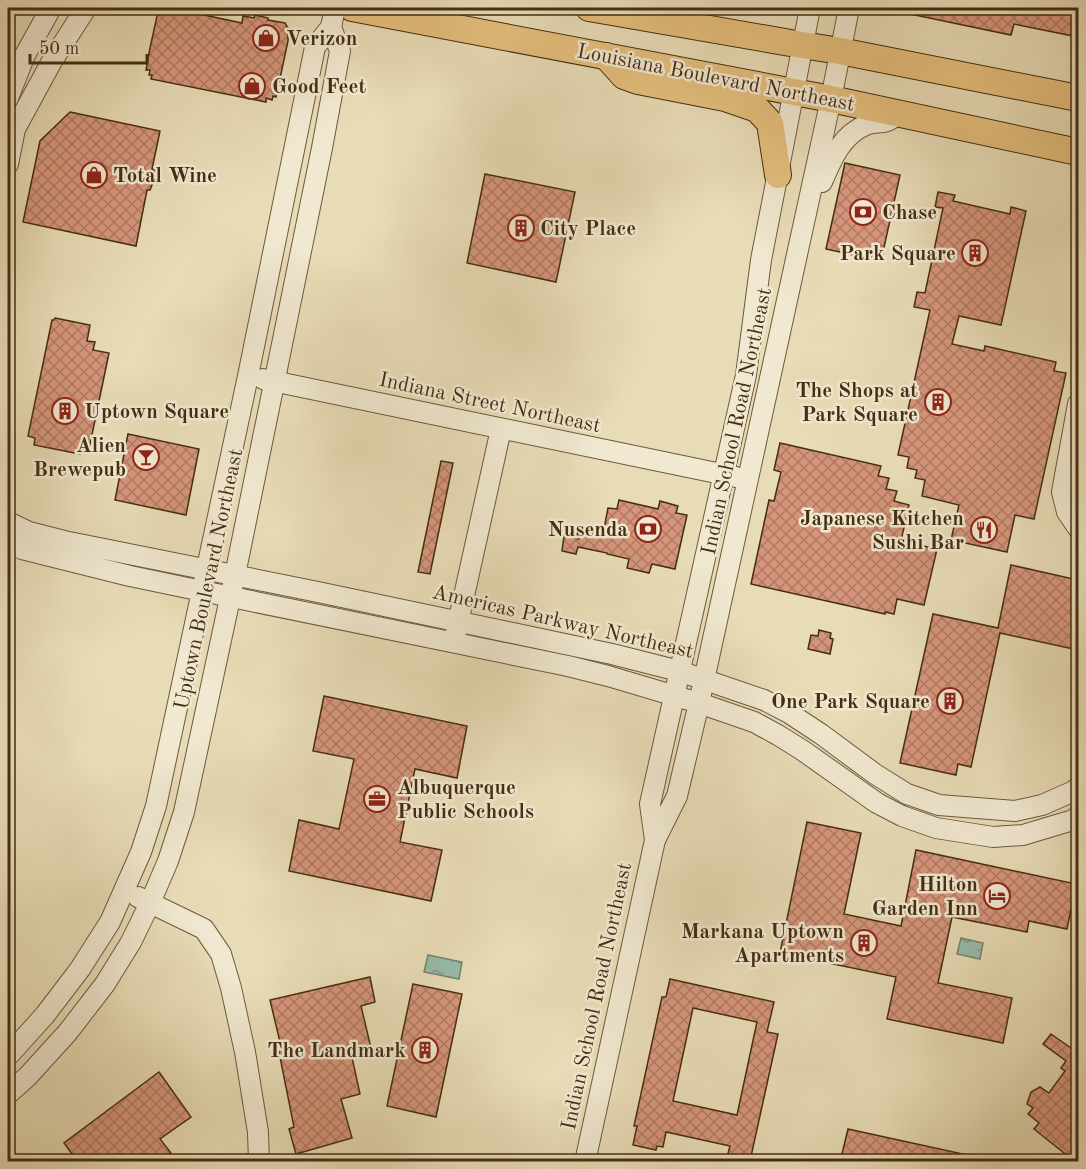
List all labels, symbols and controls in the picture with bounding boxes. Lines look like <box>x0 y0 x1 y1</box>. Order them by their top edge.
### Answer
shop icon: Verizon <box>251 23 281 53</box>
scale bar <box>30 27 147 65</box>
place label: Verizon <box>286 29 357 50</box>
text: 50 m <box>39 40 79 58</box>
street label: Louisiana Boulevard Northeast <box>575 41 856 116</box>
shop icon: Good Feet <box>237 71 267 101</box>
place label: Good Feet <box>272 77 366 98</box>
shop icon: Total Wine <box>79 160 109 190</box>
place label: Total Wine <box>113 166 217 187</box>
bank icon: Chase <box>848 197 878 227</box>
place label: Chase <box>882 203 937 224</box>
building icon: City Place <box>506 213 536 243</box>
place label: City Place <box>540 219 636 240</box>
building icon: Park Square <box>960 238 990 268</box>
place label: Park Square <box>839 244 956 265</box>
street label: Indian School Road Northeast <box>699 286 776 557</box>
street label: Indiana Street Northeast <box>377 370 603 437</box>
place label: The Shops at Park Square <box>795 381 918 426</box>
building icon: The Shops at Park Square <box>923 387 953 417</box>
building icon: Uptown Square <box>50 396 80 426</box>
place label: Uptown Square <box>84 402 229 423</box>
place label: Alien Brewepub <box>33 436 126 481</box>
bar icon: Alien Brewepub <box>131 442 161 472</box>
street label: Uptown Boulevard Northeast <box>172 447 247 712</box>
place label: Japanese Kitchen Sushi Bar <box>800 509 964 554</box>
bank icon: Nusenda <box>633 514 663 544</box>
restaurant icon: Japanese Kitchen Sushi Bar <box>969 515 999 545</box>
place label: Nusenda <box>548 520 628 541</box>
street label: Americas Parkway Northeast <box>430 582 695 663</box>
building icon: One Park Square <box>935 686 965 716</box>
place label: One Park Square <box>771 692 930 713</box>
place label: Albuquerque Public Schools <box>397 778 534 823</box>
office icon: Albuquerque Public Schools <box>362 784 392 814</box>
street label: Indian School Road Northeast <box>559 861 636 1132</box>
place label: Hilton Garden Inn <box>872 875 978 920</box>
hotel icon: Hilton Garden Inn <box>982 881 1012 911</box>
place label: Markana Uptown Apartments <box>681 922 844 967</box>
building icon: Markana Uptown Apartments <box>849 928 879 958</box>
building icon: The Landmark <box>410 1035 440 1065</box>
place label: The Landmark <box>267 1041 406 1062</box>

